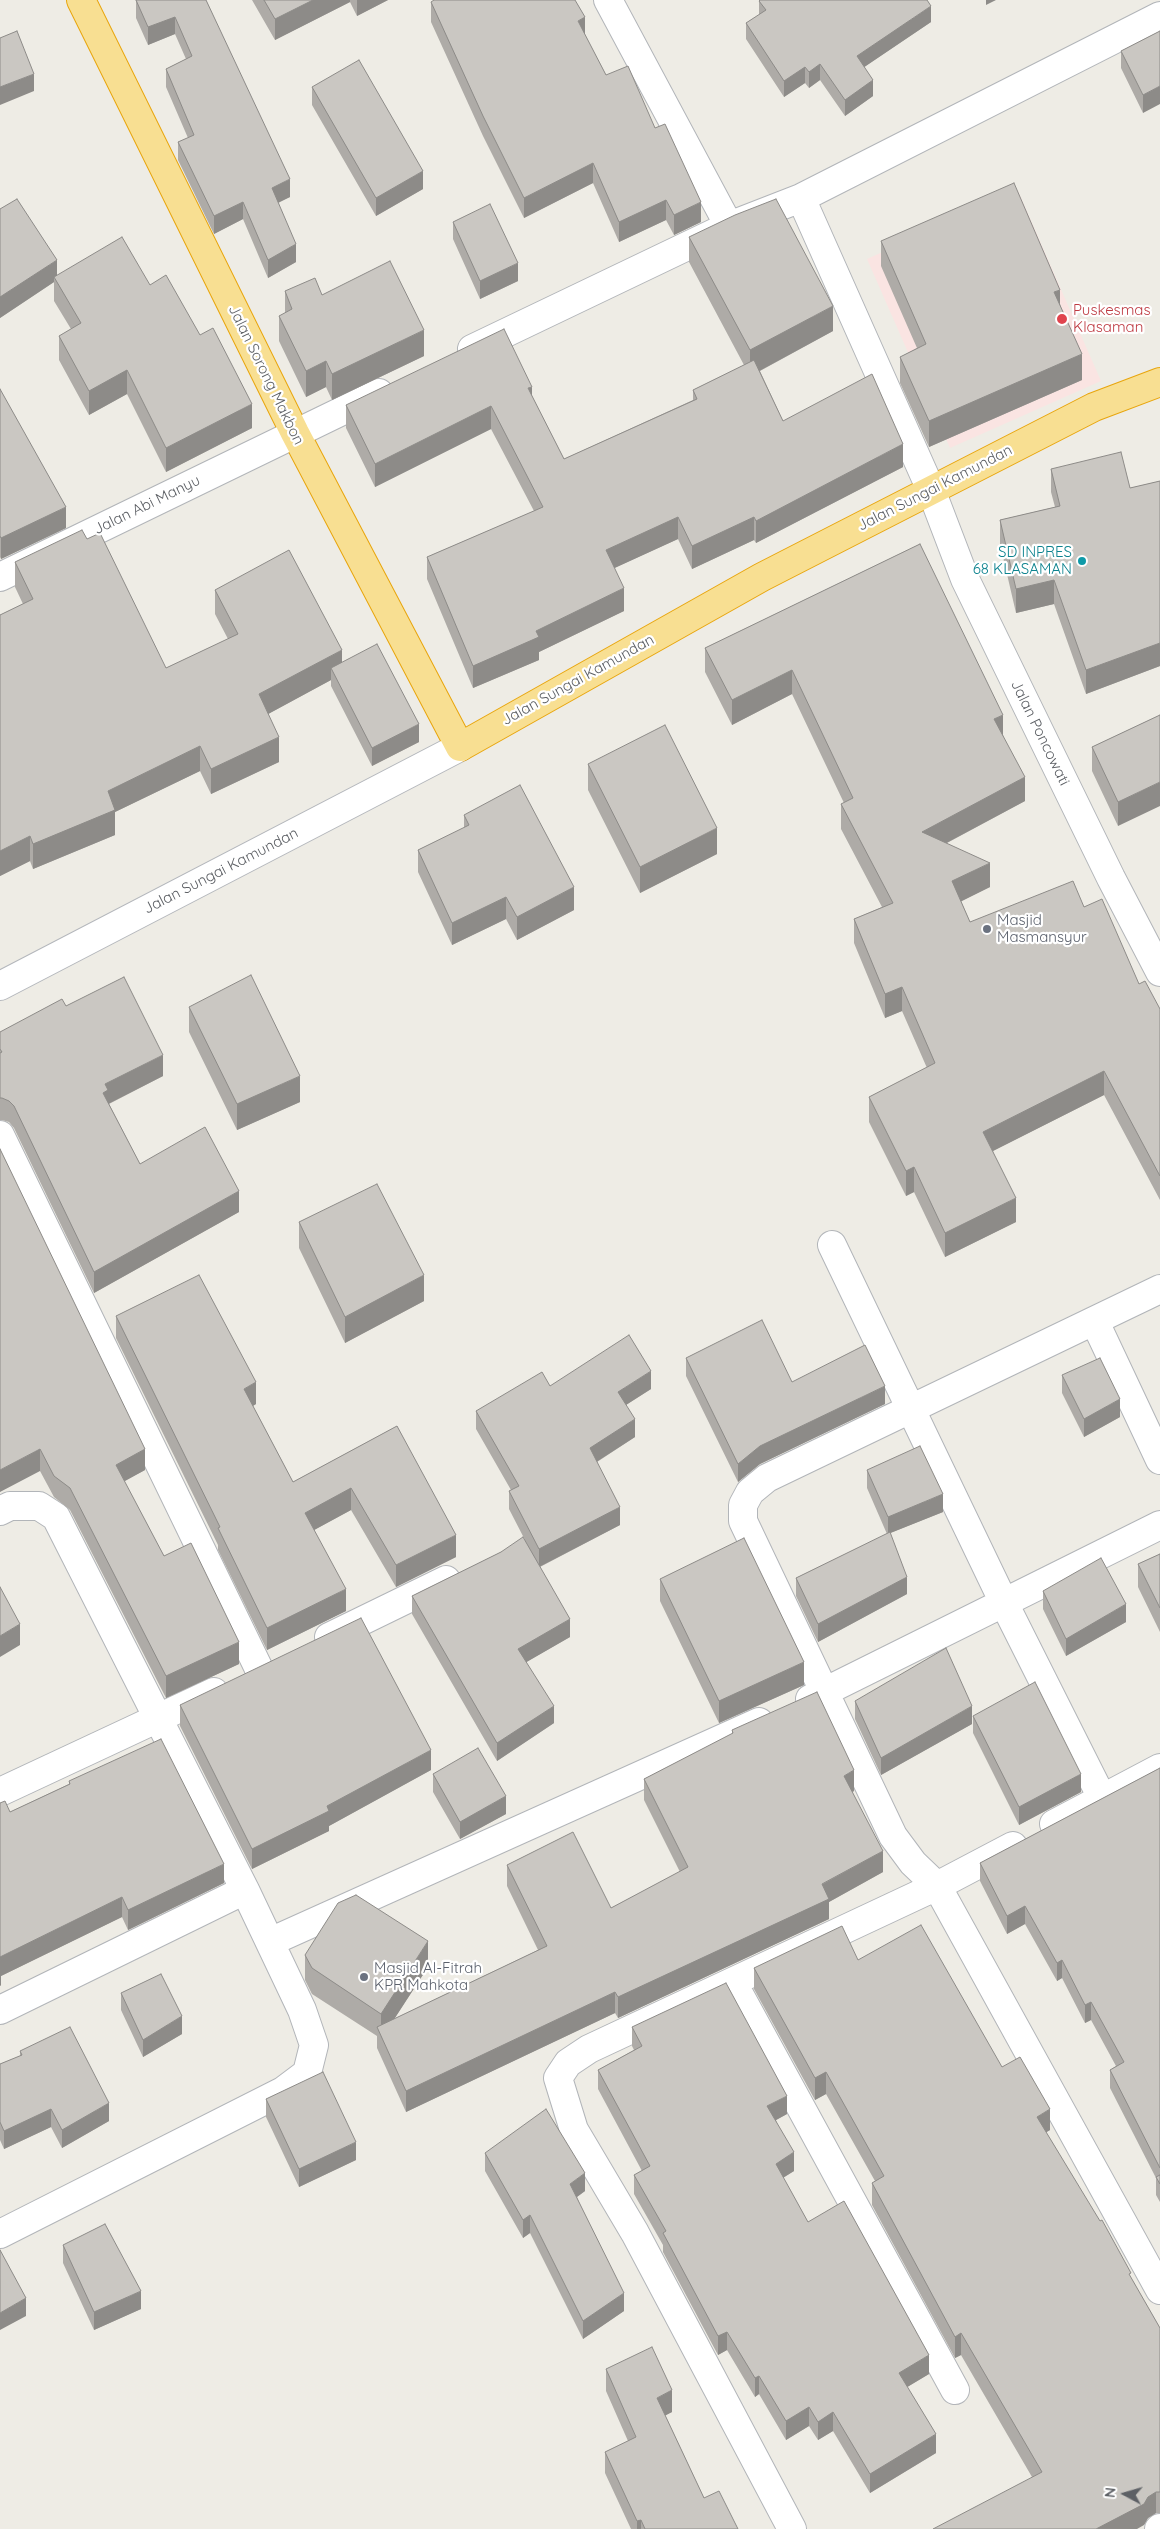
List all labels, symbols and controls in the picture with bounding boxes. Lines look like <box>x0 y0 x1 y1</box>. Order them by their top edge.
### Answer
place label: Puskesmas Klasaman <box>1073 301 1150 336</box>
street label: Jalan Sorong Makbon <box>224 302 308 448</box>
marker: Puskesmas Klasaman <box>1055 312 1069 326</box>
street label: Jalan Sungai Kamundan <box>855 441 1015 535</box>
street label: Jalan Abi Manyu <box>91 471 203 539</box>
place label: SD INPRES 68 KLASAMAN <box>973 543 1072 578</box>
marker: SD INPRES 68 KLASAMAN <box>1076 555 1088 567</box>
street label: Jalan Sungai Kamundan <box>499 631 657 729</box>
street label: Jalan Poncowati <box>1007 677 1073 789</box>
street label: Jalan Sungai Kamundan <box>141 824 301 918</box>
place label: Masjid Masmansyur <box>997 911 1087 946</box>
marker: Masjid Masmansyur <box>981 923 993 935</box>
place label: Masjid Al-Fitrah KPR Mahkota <box>374 1959 482 1994</box>
marker: Masjid Al-Fitrah KPR Mahkota <box>358 1971 370 1983</box>
north arrow <box>1100 2469 1150 2519</box>
text: N <box>1101 2486 1120 2499</box>

